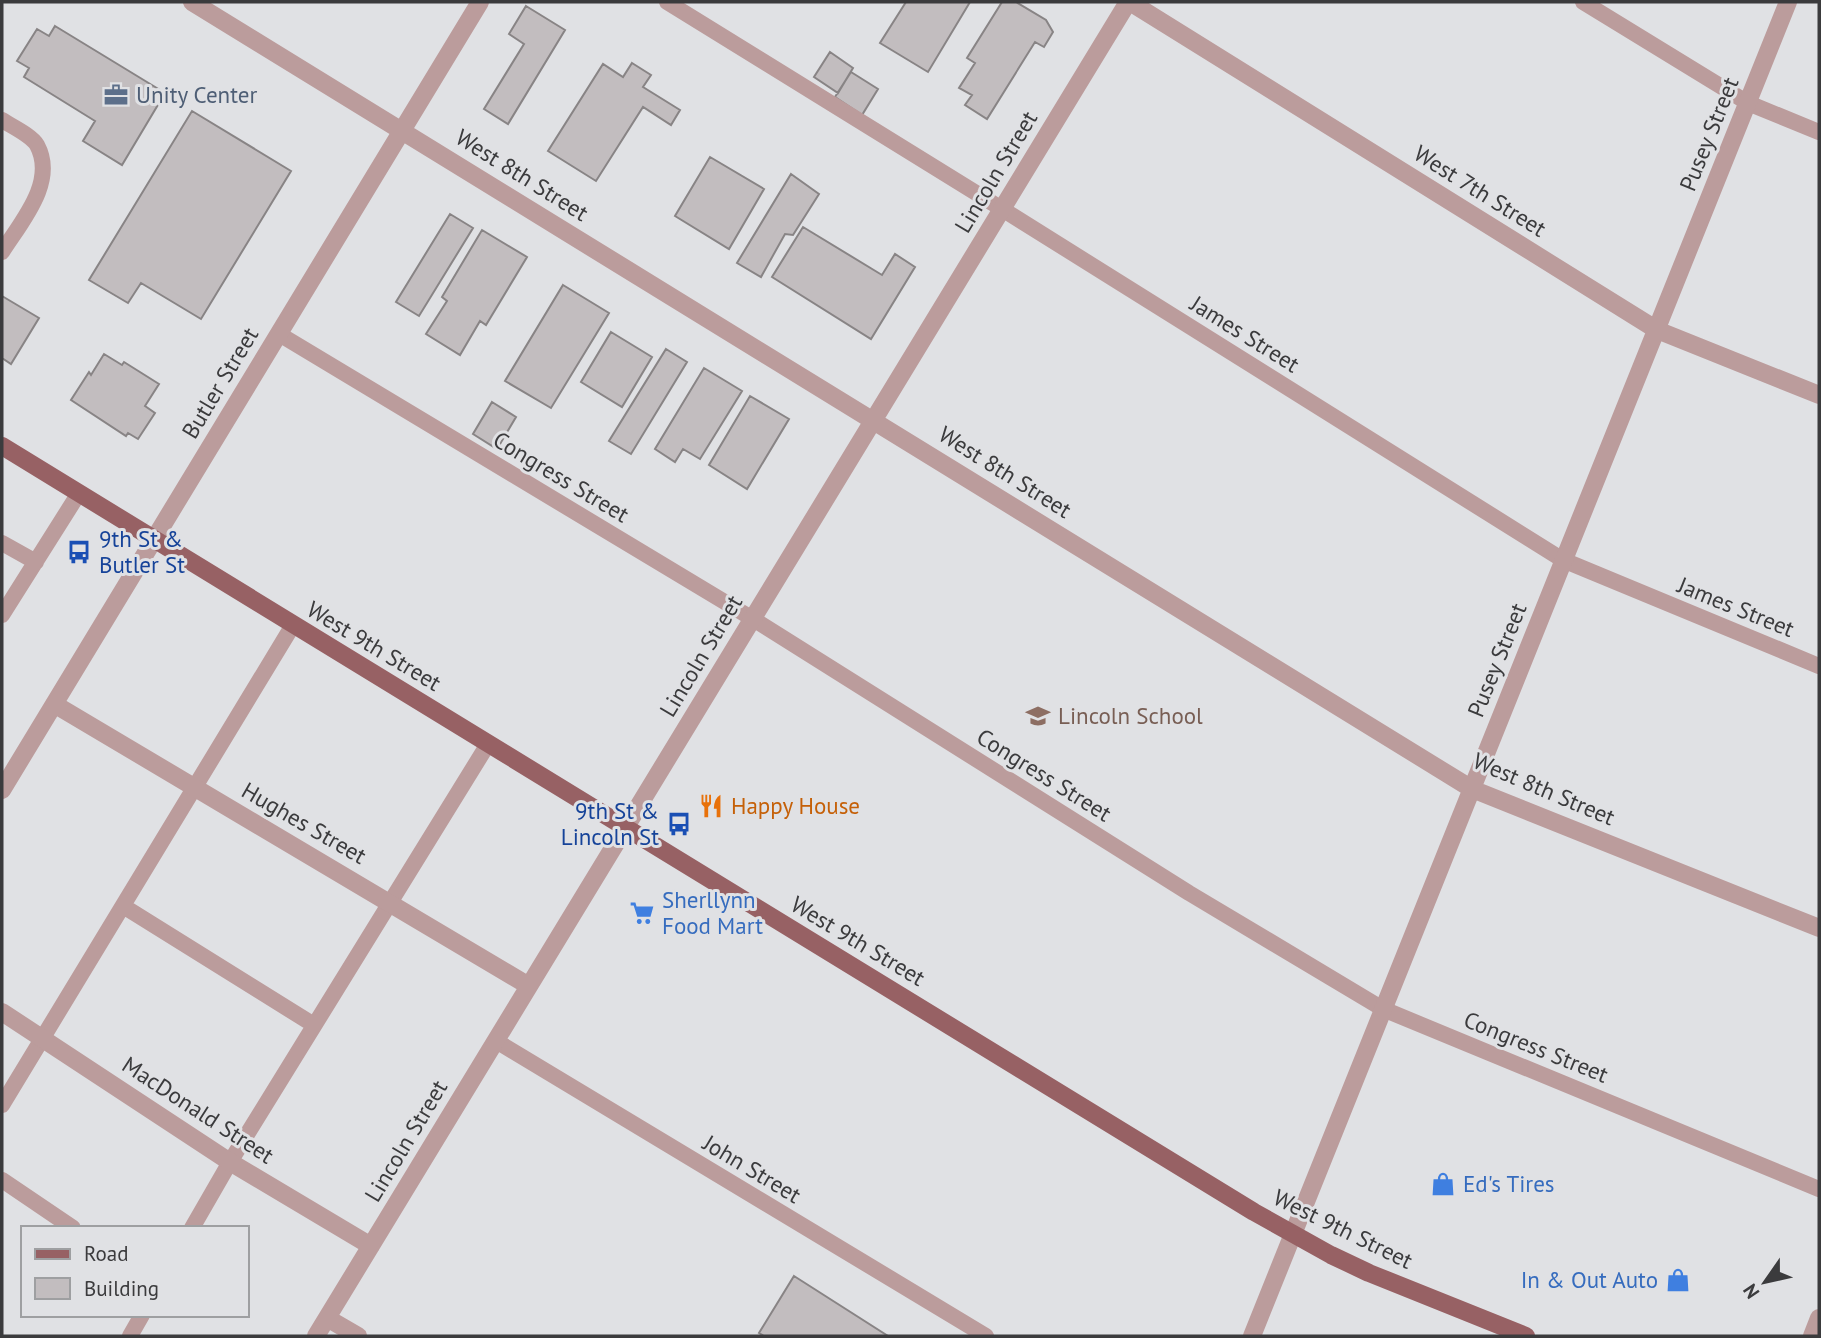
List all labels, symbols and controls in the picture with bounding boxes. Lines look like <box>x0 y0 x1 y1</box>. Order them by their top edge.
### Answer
street label: Pusey Street <box>1673 73 1745 195</box>
place label: Unity Center <box>136 80 257 109</box>
office icon: Unity Center <box>102 81 130 109</box>
street label: Lincoln Street <box>948 105 1043 238</box>
street label: West 8th Street <box>450 122 594 227</box>
street label: West 7th Street <box>1409 138 1552 243</box>
street label: James Street <box>1185 288 1305 379</box>
street label: Butler Street <box>175 322 264 444</box>
street label: West 8th Street <box>933 419 1077 524</box>
street label: Congress Street <box>488 425 635 529</box>
place label: 9th St & Butler St <box>99 524 185 579</box>
bus stop icon: 9th St & Butler St <box>65 538 93 566</box>
street label: James Street <box>1673 570 1799 643</box>
street label: Lincoln Street <box>653 589 748 722</box>
street label: West 9th Street <box>302 594 447 697</box>
street label: Pusey Street <box>1461 599 1533 721</box>
place label: Lincoln School <box>1058 701 1203 730</box>
school or university icon: Lincoln School <box>1024 702 1052 730</box>
street label: Congress Street <box>972 722 1117 828</box>
street label: West 8th Street <box>1469 746 1620 831</box>
street label: Hughes Street <box>237 775 372 870</box>
place label: Happy House <box>731 791 860 820</box>
restaurant icon: Happy House <box>697 792 725 820</box>
place label: 9th St & Lincoln St <box>561 796 659 851</box>
bus stop icon: 9th St & Lincoln St <box>665 810 693 838</box>
place label: Sherllynn Food Mart <box>662 885 763 940</box>
street label: West 9th Street <box>786 889 931 992</box>
supermarket icon: Sherllynn Food Mart <box>628 899 656 927</box>
street label: Congress Street <box>1460 1004 1613 1089</box>
street label: MacDonald Street <box>117 1050 280 1170</box>
street label: Lincoln Street <box>358 1074 453 1207</box>
street label: John Street <box>697 1128 807 1209</box>
place label: Ed's Tires <box>1463 1169 1555 1198</box>
shop icon: Ed's Tires <box>1429 1170 1457 1198</box>
street label: West 9th Street <box>1269 1182 1418 1275</box>
legend <box>21 1226 248 1317</box>
text: Road <box>84 1240 128 1267</box>
north arrow <box>1730 1247 1800 1317</box>
place label: In & Out Auto <box>1521 1265 1658 1294</box>
shop icon: In & Out Auto <box>1664 1266 1692 1294</box>
text: Building <box>84 1275 159 1302</box>
text: N <box>1737 1280 1764 1303</box>

